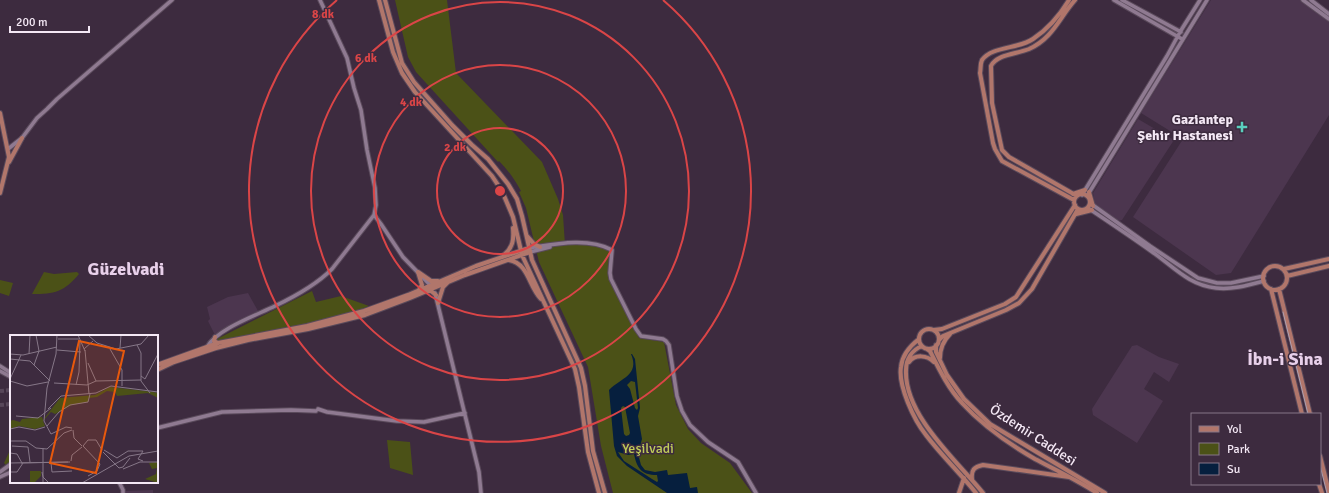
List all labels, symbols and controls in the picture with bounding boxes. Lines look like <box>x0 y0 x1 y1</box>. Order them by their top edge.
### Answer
text: 8 dk <box>312 7 335 22</box>
scale bar <box>10 8 89 34</box>
text: 200 m <box>16 15 48 30</box>
text: 6 dk <box>355 51 378 66</box>
text: 4 dk <box>400 95 423 110</box>
place label: Gaziantep Şehir Hastanesi <box>1137 111 1233 144</box>
marker: Gaziantep Şehir Hastanesi <box>1236 121 1248 133</box>
text: 2 dk <box>444 140 467 155</box>
centre of rings <box>493 184 507 198</box>
district label: Güzelvadi <box>88 258 164 280</box>
inset map <box>10 335 158 483</box>
district label: İbn-i Sina <box>1247 348 1323 370</box>
street label: Özdemir Caddesi <box>986 401 1080 469</box>
legend <box>1191 413 1321 485</box>
text: Yol <box>1227 422 1243 437</box>
park label: Yeşilvadi <box>622 440 674 457</box>
text: Park <box>1227 442 1250 457</box>
text: Su <box>1227 462 1240 477</box>

